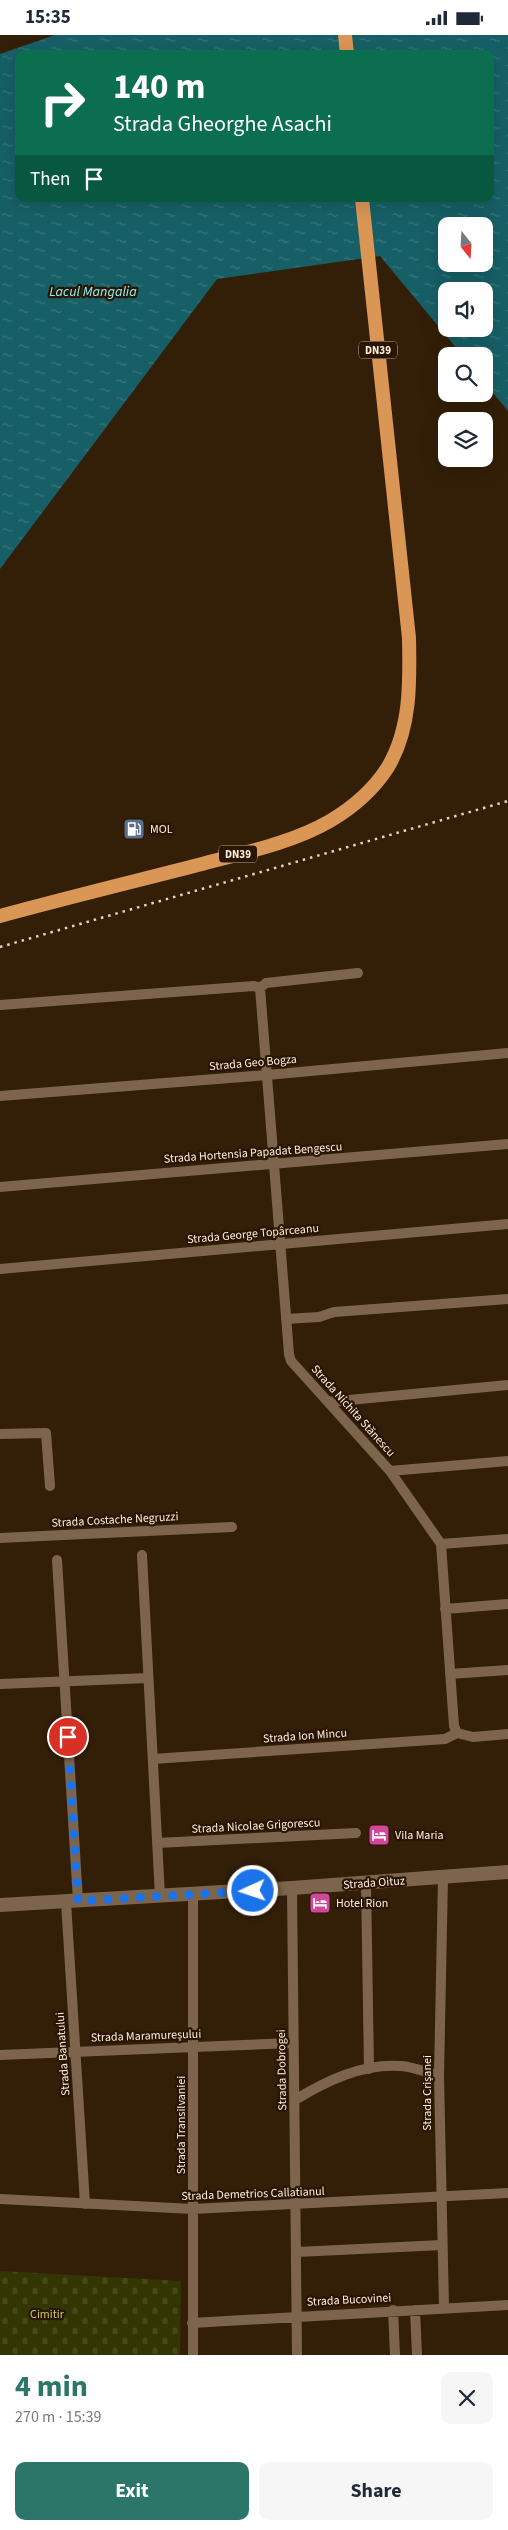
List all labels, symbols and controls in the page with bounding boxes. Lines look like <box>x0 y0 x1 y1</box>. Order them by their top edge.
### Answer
text: 15:35 <box>25 4 71 31</box>
text: 140 m <box>113 62 205 112</box>
icon: right <box>30 70 95 135</box>
text: Strada Gheorghe Asachi <box>113 108 332 140</box>
icon: arrive <box>80 165 108 193</box>
text: Then <box>30 166 70 193</box>
north arrow <box>438 217 492 273</box>
map controls <box>438 217 493 467</box>
water label: Lacul Mangalia <box>49 282 137 302</box>
button: sound <box>438 282 493 337</box>
road number: DN39 <box>359 341 397 359</box>
button: search <box>438 347 493 402</box>
button: layers <box>438 412 493 467</box>
fuel station icon: MOL <box>122 817 146 841</box>
place label: MOL <box>150 821 173 838</box>
road number: DN39 <box>219 846 257 863</box>
street label: Strada Geo Bogza <box>209 1051 297 1075</box>
street label: Strada Hortensia Papadat Bengescu <box>163 1138 343 1168</box>
street label: Strada George Topârceanu <box>186 1220 320 1248</box>
street label: Strada Nichita Stănescu <box>307 1361 399 1461</box>
street label: Strada Costache Negruzzi <box>51 1508 179 1532</box>
pin <box>47 1716 89 1758</box>
icon: arrive <box>54 1723 82 1751</box>
street label: Strada Ion Mincu <box>262 1725 348 1747</box>
street label: Strada Nicolae Grigorescu <box>191 1814 321 1838</box>
hotel icon: Vila Maria <box>367 1823 391 1847</box>
place label: Vila Maria <box>395 1827 444 1844</box>
position arrow <box>226 1864 278 1916</box>
street label: Strada Oituz <box>343 1872 405 1894</box>
hotel icon: Hotel Rion <box>308 1891 332 1915</box>
place label: Hotel Rion <box>336 1895 388 1912</box>
street label: Strada Banatului <box>52 2012 74 2096</box>
street label: Strada Maramureșului <box>90 2026 202 2046</box>
street label: Strada Dobrogei <box>273 2029 291 2111</box>
street label: Strada Crișanei <box>419 2055 436 2131</box>
street label: Strada Transilvaniei <box>173 2076 190 2174</box>
street label: Strada Demetrios Callatianul <box>181 2183 325 2205</box>
street label: Strada Bucovinei <box>306 2289 392 2311</box>
park label: Cimitir <box>30 2306 65 2323</box>
text: 4 min <box>15 2365 88 2408</box>
button: close <box>441 2372 493 2424</box>
text: 270 m · 15:39 <box>15 2406 102 2428</box>
button: Exit <box>15 2462 249 2520</box>
button: Share <box>259 2462 493 2520</box>

